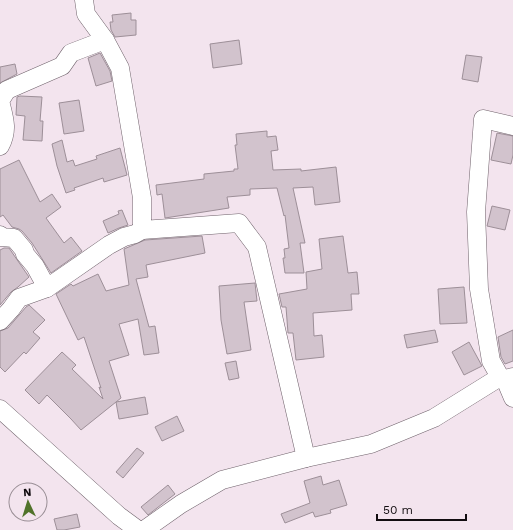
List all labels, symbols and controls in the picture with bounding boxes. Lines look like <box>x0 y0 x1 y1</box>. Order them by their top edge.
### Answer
north arrow <box>8 482 48 522</box>
text: N <box>23 486 32 499</box>
scale bar <box>377 496 466 522</box>
text: 50 m <box>383 503 413 517</box>

